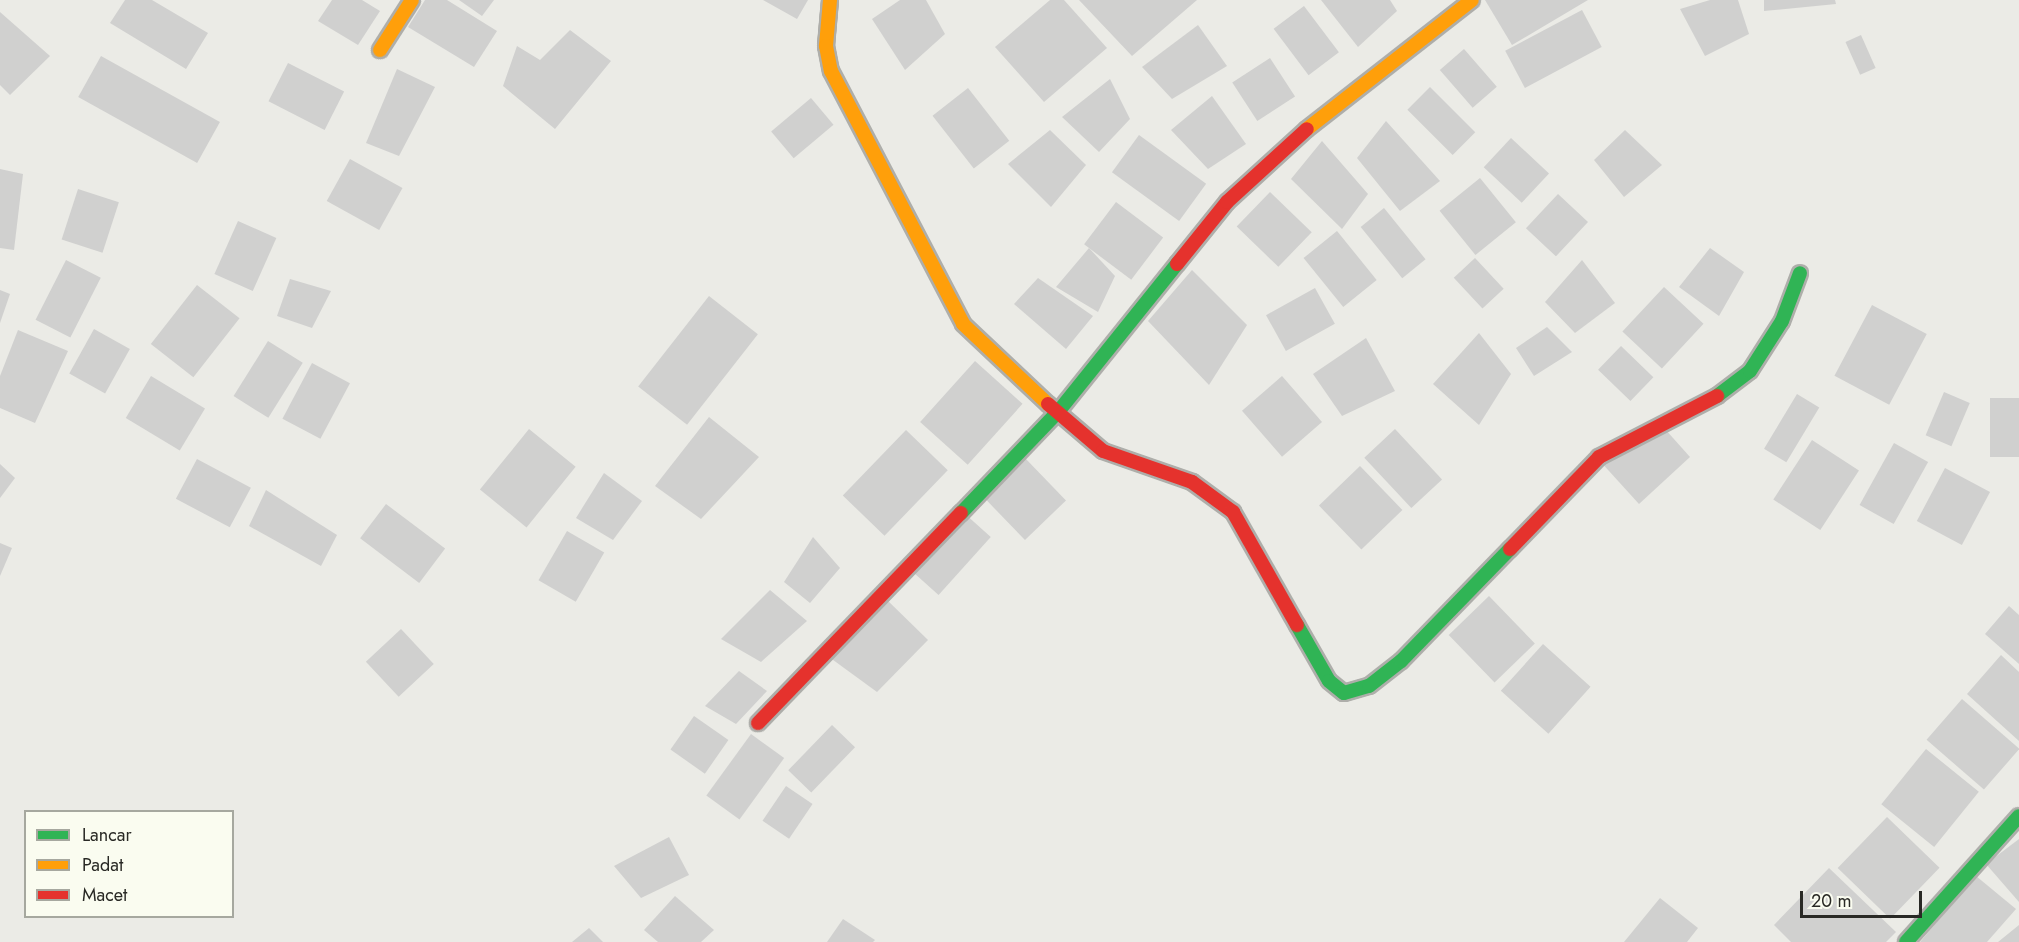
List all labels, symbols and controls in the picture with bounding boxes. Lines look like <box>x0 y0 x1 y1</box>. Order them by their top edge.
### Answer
legend <box>24 810 234 918</box>
text: Lancar <box>82 822 132 848</box>
text: Padat <box>82 852 123 878</box>
scale bar <box>1803 879 1924 917</box>
text: Macet <box>82 882 127 908</box>
text: 20 m <box>1811 888 1851 914</box>

